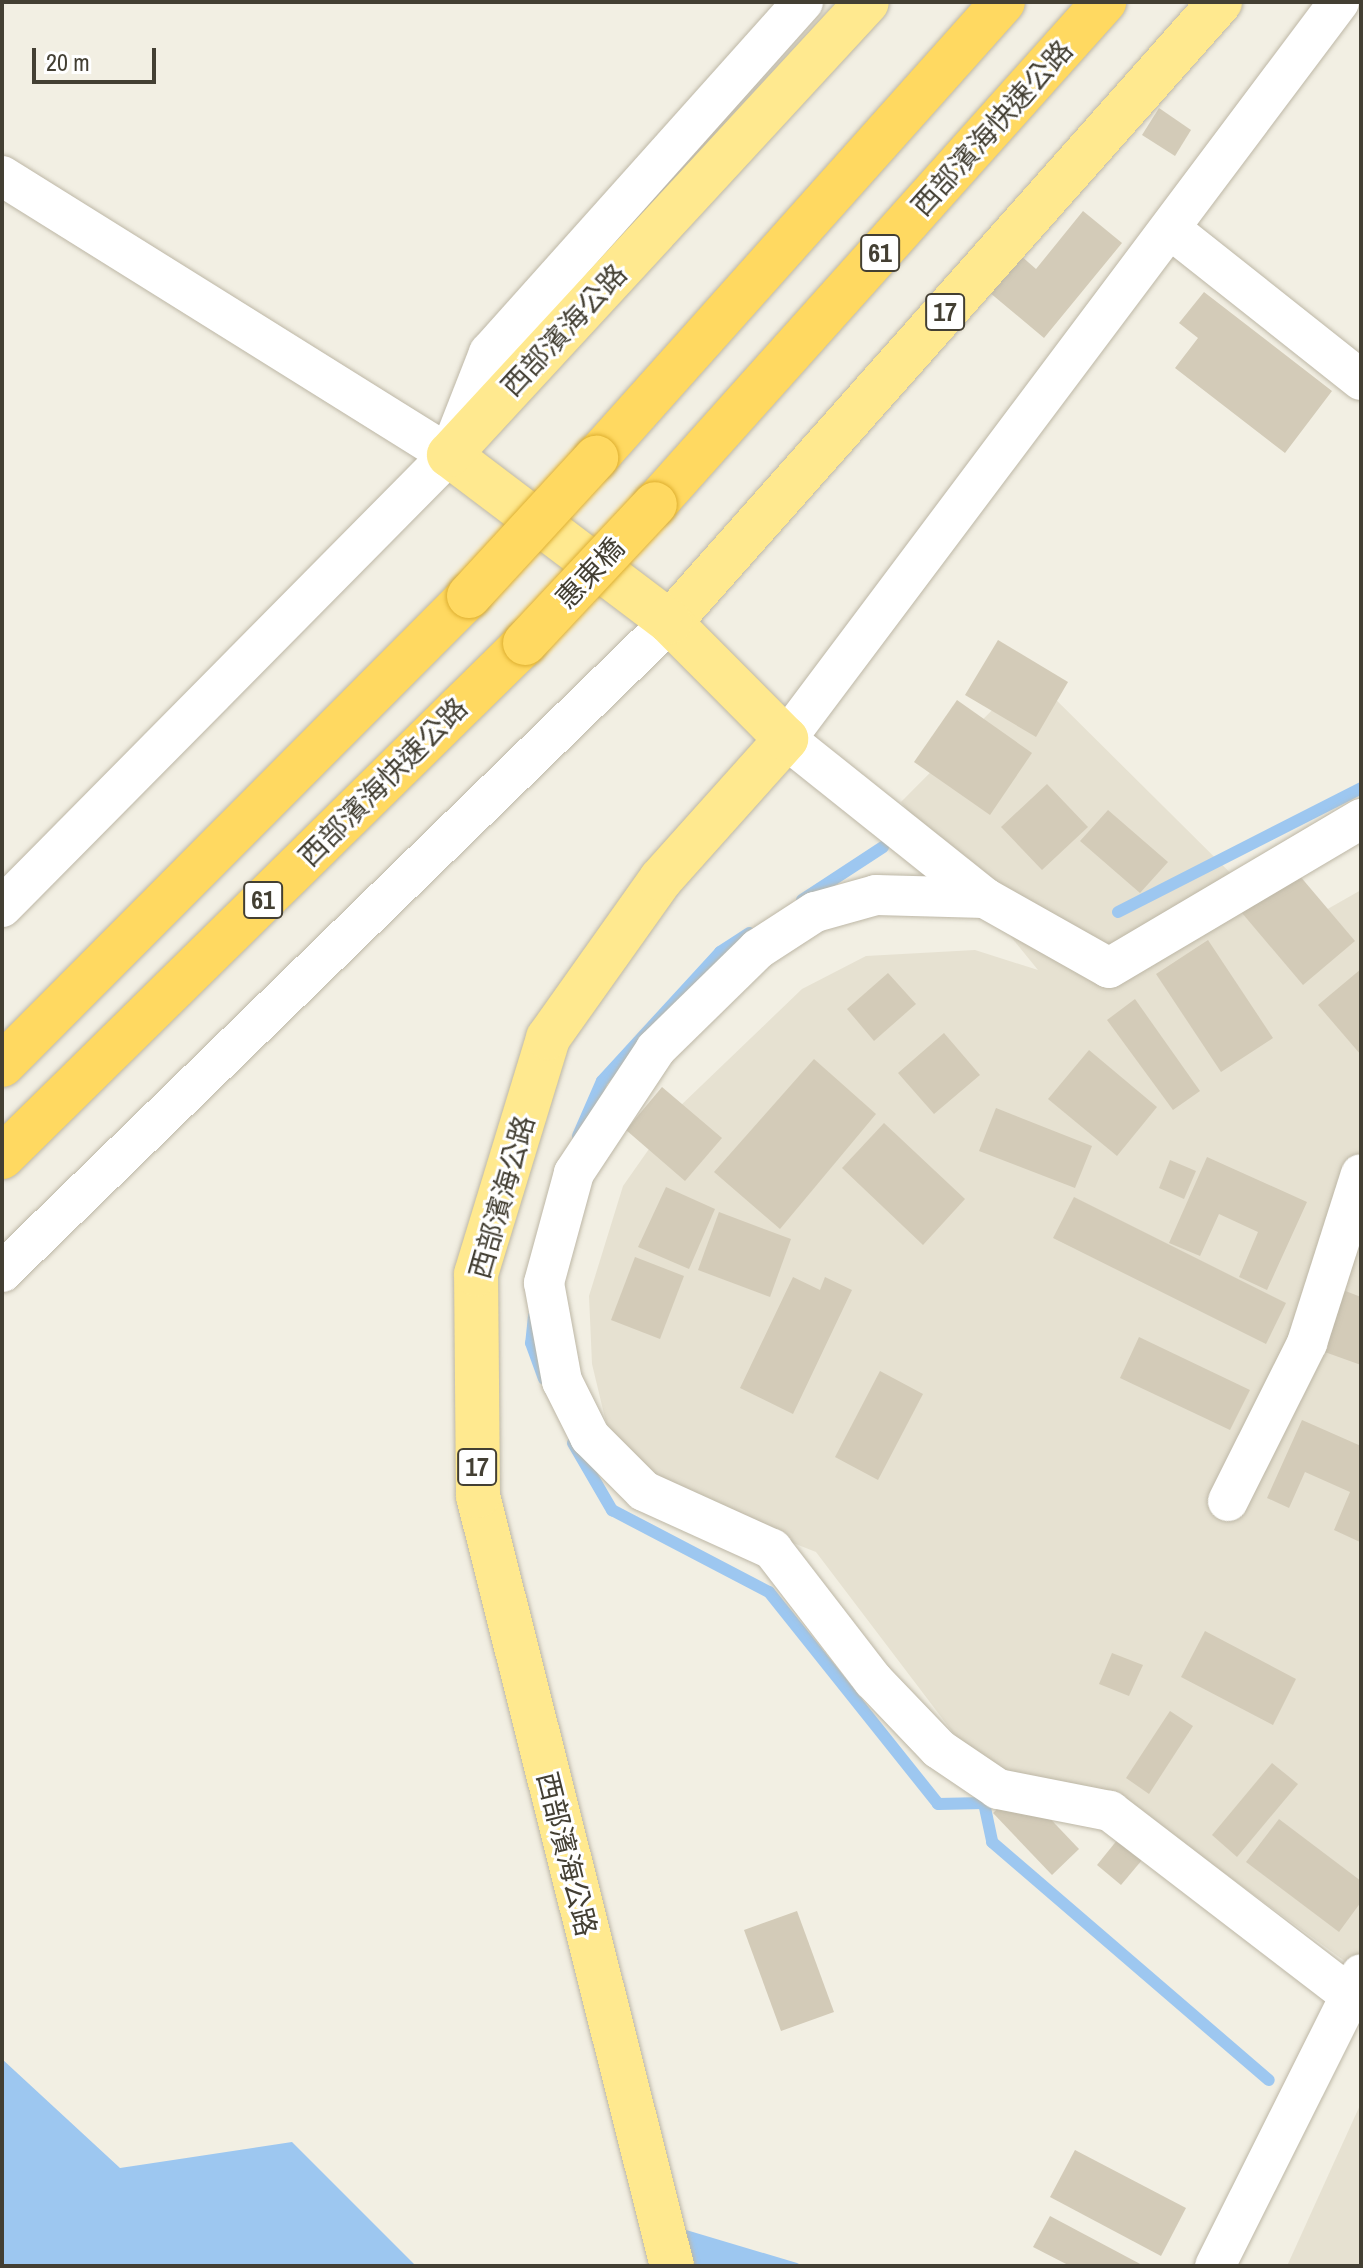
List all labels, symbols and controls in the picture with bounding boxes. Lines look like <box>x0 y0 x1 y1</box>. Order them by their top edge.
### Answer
scale bar <box>36 32 160 82</box>
street label: 西部濱海快速公路 <box>905 34 1079 222</box>
text: 20 m <box>46 46 90 78</box>
road number: 61 <box>860 231 900 275</box>
street label: 西部濱海公路 <box>494 257 634 403</box>
road number: 17 <box>925 290 965 334</box>
street label: 惠東橋 <box>549 531 631 615</box>
street label: 西部濱海快速公路 <box>292 691 474 873</box>
road number: 61 <box>243 878 283 922</box>
street label: 西部濱海公路 <box>463 1112 541 1282</box>
road number: 17 <box>457 1445 497 1489</box>
street label: 西部濱海公路 <box>530 1768 604 1940</box>

